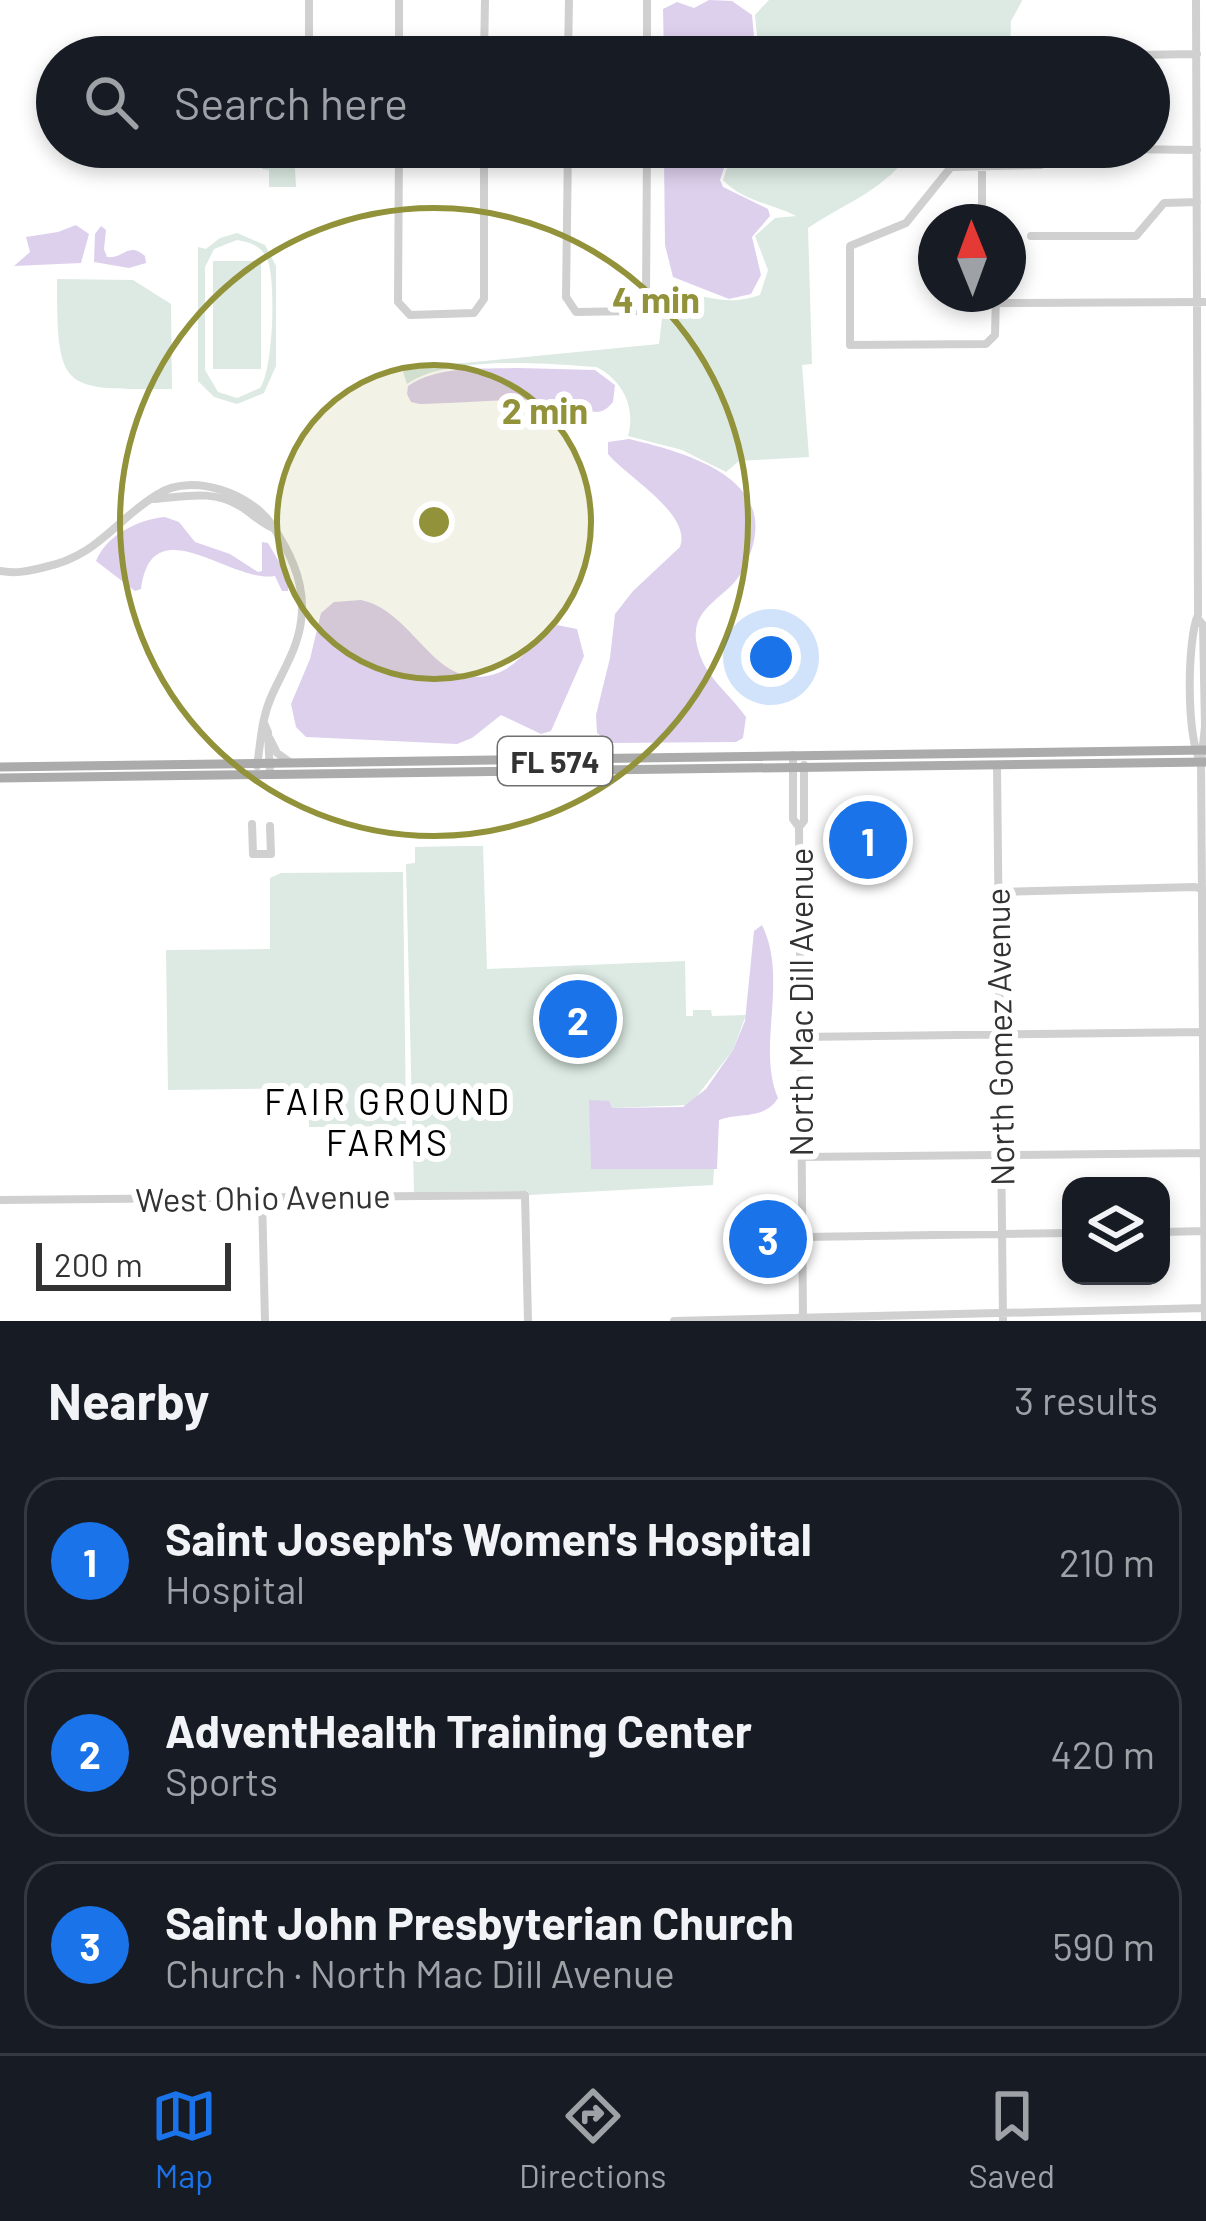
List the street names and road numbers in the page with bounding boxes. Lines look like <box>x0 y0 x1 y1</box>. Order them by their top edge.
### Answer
road number: FL 574 <box>498 737 612 785</box>
street label: North Mac Dill Avenue <box>780 848 820 1156</box>
street label: North Gomez Avenue <box>976 888 1022 1186</box>
street label: West Ohio Avenue <box>135 1175 391 1219</box>

